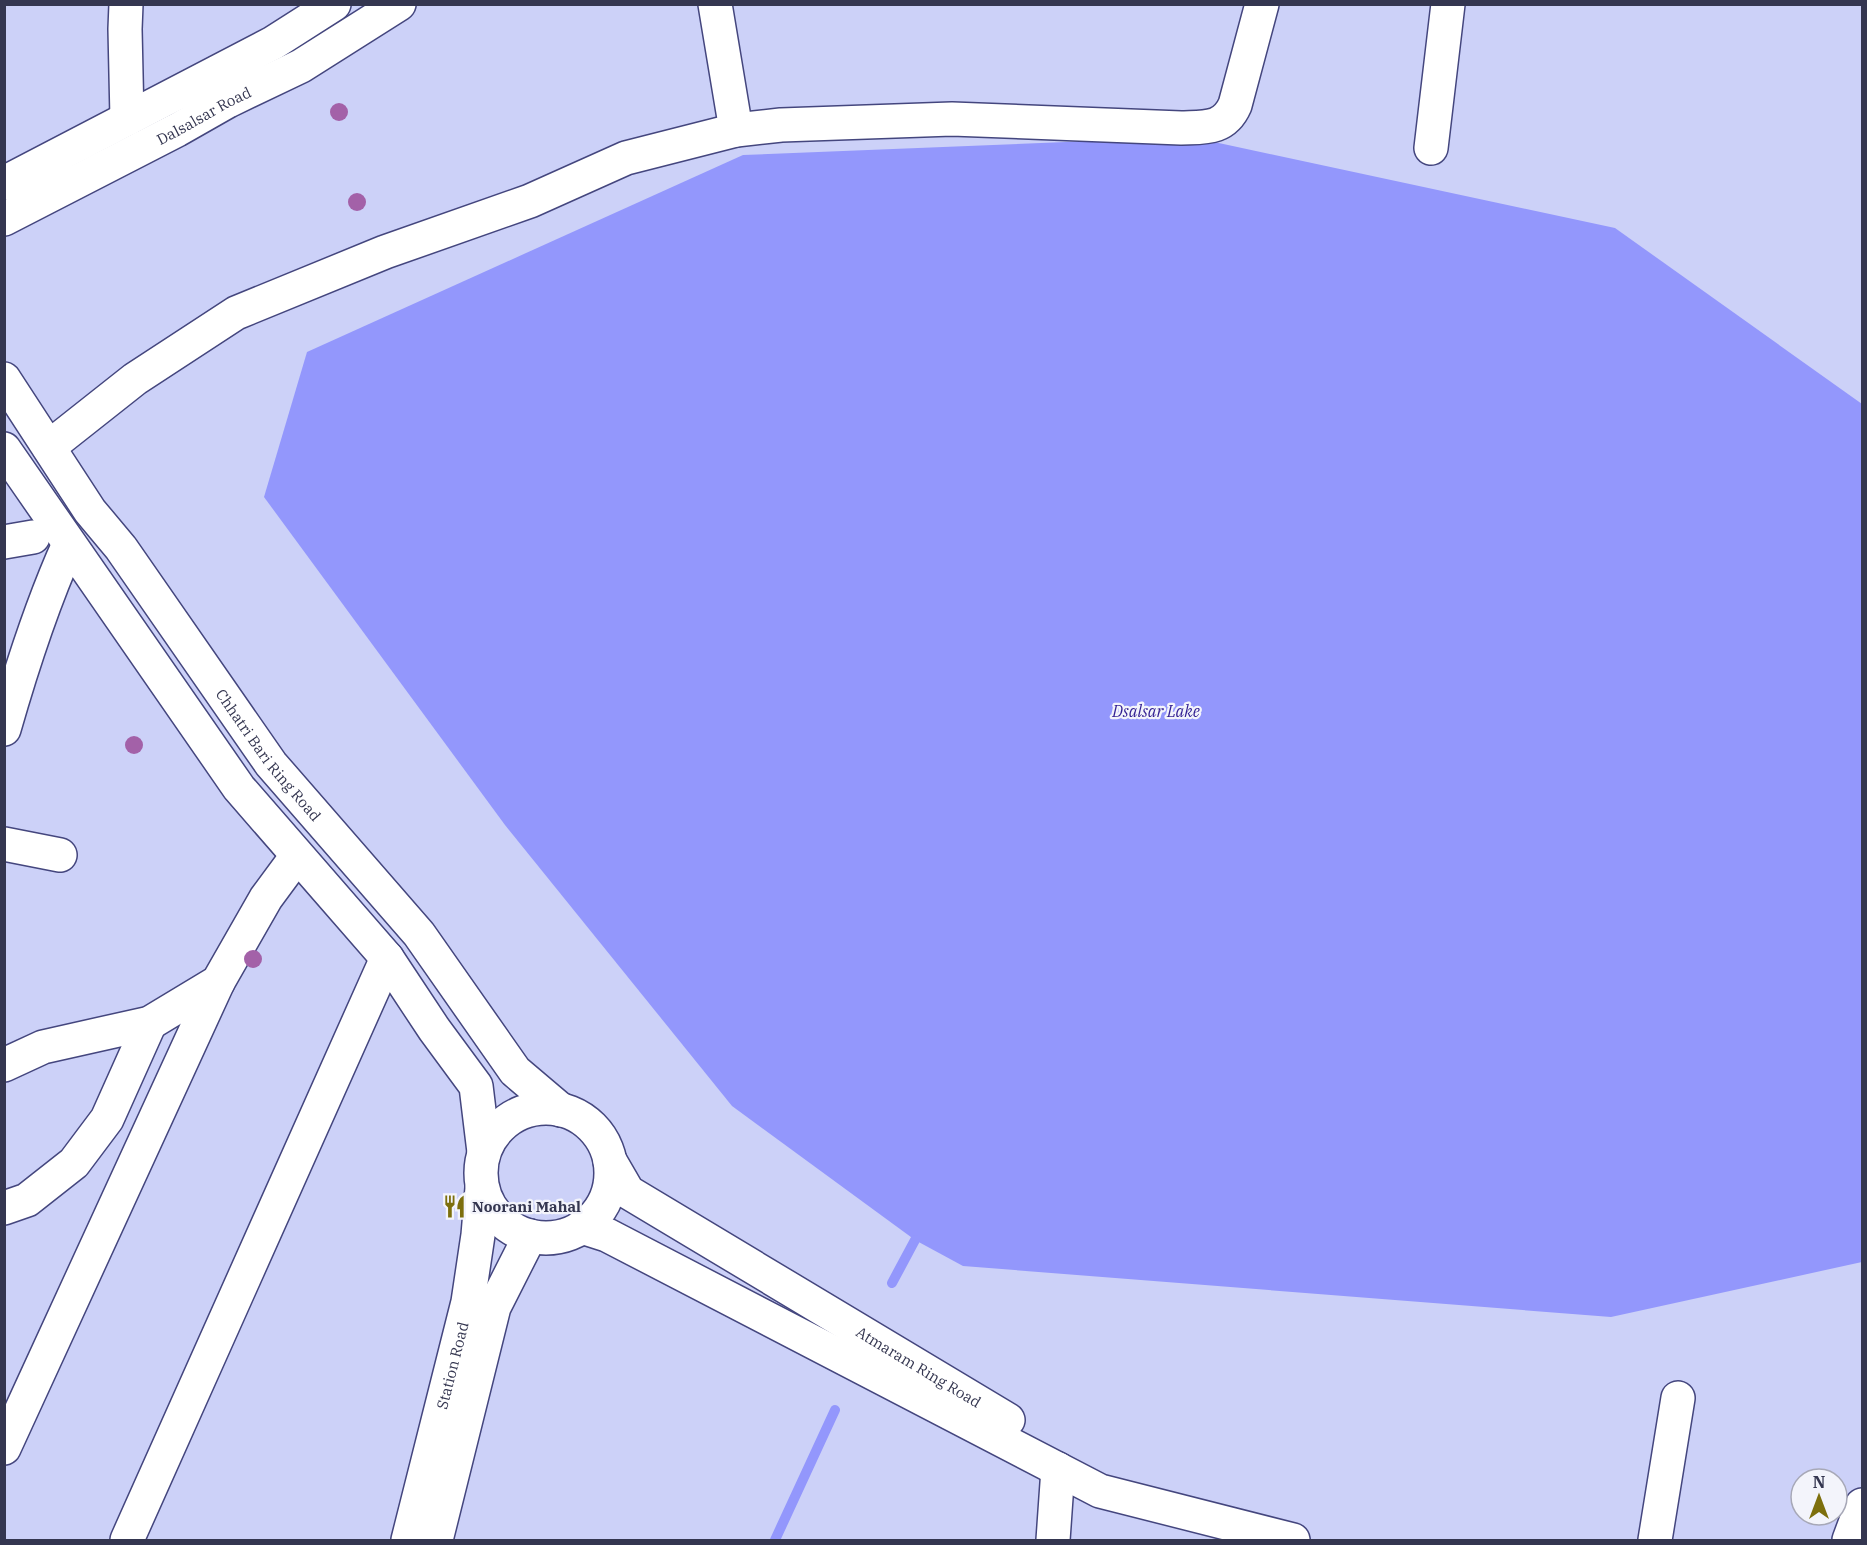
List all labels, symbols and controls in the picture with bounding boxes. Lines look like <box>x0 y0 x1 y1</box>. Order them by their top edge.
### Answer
street label: Dalsalsar Road <box>153 82 254 148</box>
street label: Chhatri Bari Ring Road <box>212 685 325 825</box>
water label: Dsalsar Lake <box>1111 701 1200 721</box>
restaurant icon: Noorani Mahal <box>441 1193 467 1219</box>
place label: Noorani Mahal <box>472 1197 581 1216</box>
street label: Station Road <box>432 1320 472 1411</box>
street label: Atmaram Ring Road <box>853 1322 985 1411</box>
north arrow <box>1789 1467 1849 1527</box>
text: N <box>1813 1472 1825 1492</box>

